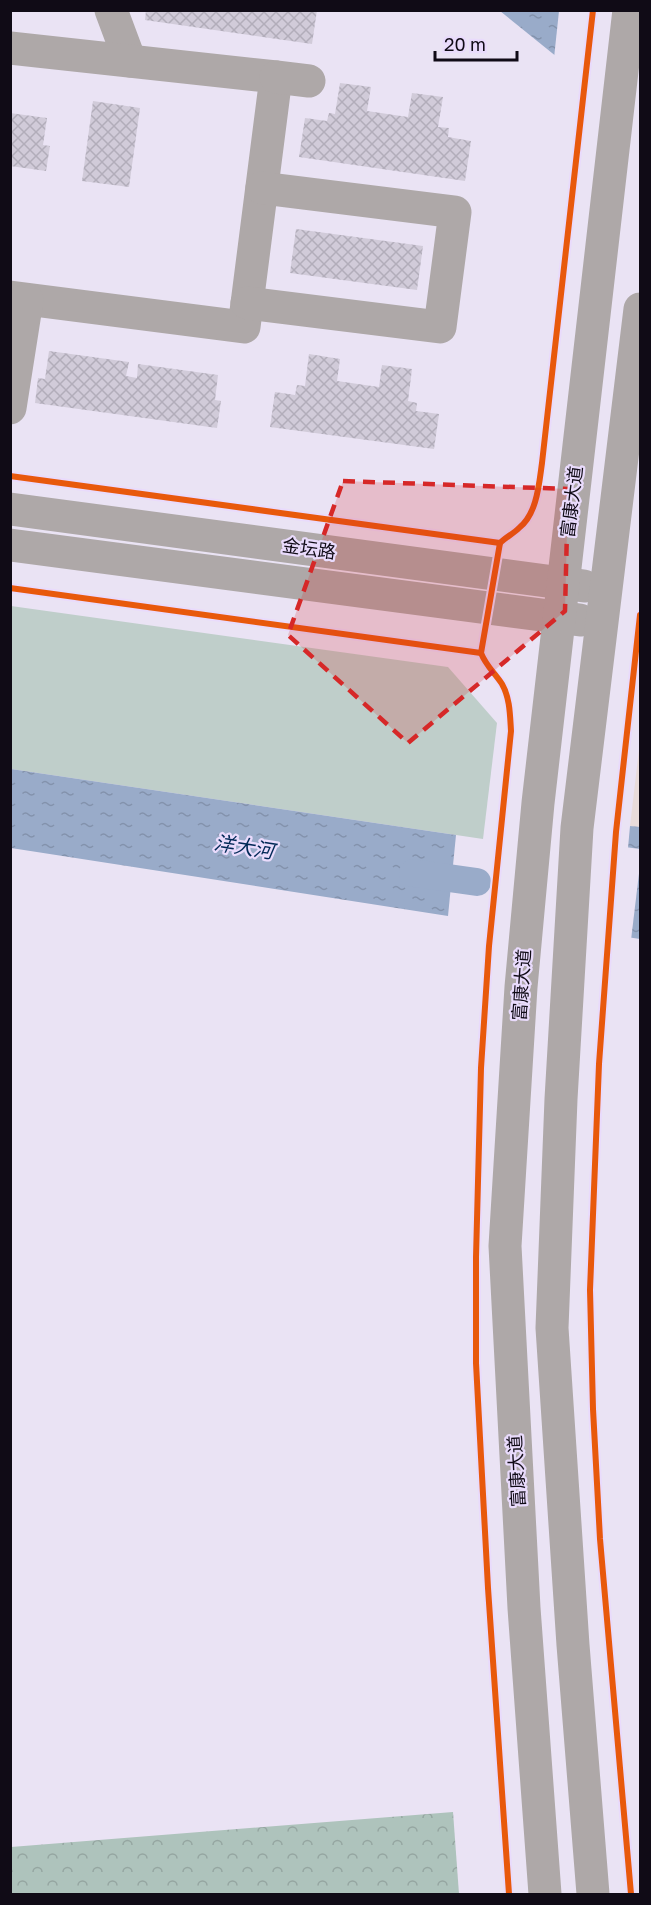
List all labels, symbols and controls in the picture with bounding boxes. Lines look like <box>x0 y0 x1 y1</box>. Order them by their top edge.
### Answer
scale bar <box>435 24 518 62</box>
text: 20 m <box>444 33 486 55</box>
street label: 富康大道 <box>556 465 586 539</box>
street label: 金坛路 <box>281 533 337 563</box>
water label: 洋大河 <box>213 829 280 863</box>
street label: 富康大道 <box>508 948 534 1022</box>
street label: 富康大道 <box>503 1435 529 1508</box>

